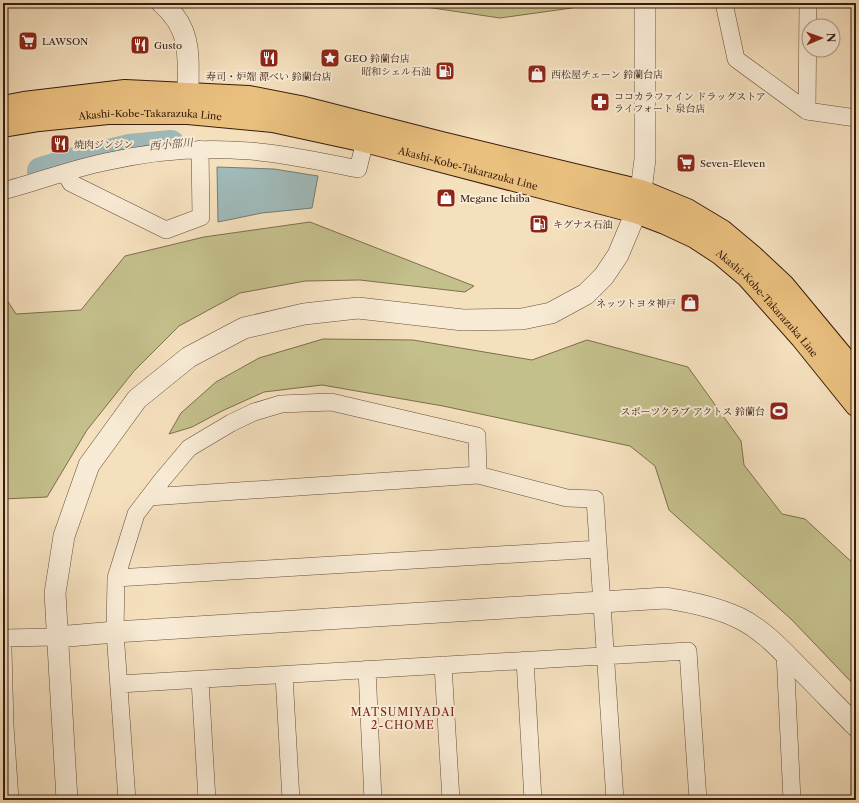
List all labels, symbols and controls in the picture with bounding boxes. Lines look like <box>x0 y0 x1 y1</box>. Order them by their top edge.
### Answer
north arrow <box>801 18 841 58</box>
supermarket icon: LAWSON <box>17 30 39 52</box>
text: N <box>824 33 838 43</box>
restaurant icon: Gusto <box>129 34 151 56</box>
place label: LAWSON <box>42 35 88 48</box>
place label: Gusto <box>154 39 182 52</box>
restaurant icon: 寿司・炉端 源べい 鈴蘭台店 <box>258 47 280 69</box>
place icon: GEO 鈴蘭台店 <box>319 47 341 69</box>
place label: GEO 鈴蘭台店 <box>344 52 410 65</box>
fuel station icon: 昭和シェル石油 <box>434 60 456 82</box>
shop icon: 西松屋チェーン 鈴蘭台店 <box>526 63 548 85</box>
place label: 昭和シェル石油 <box>361 65 431 78</box>
place label: 西松屋チェーン 鈴蘭台店 <box>551 68 663 81</box>
place label: 寿司・炉端 源べい 鈴蘭台店 <box>206 70 332 83</box>
place label: ココカラファイン ドラッグストア ライフォート 泉台店 <box>614 90 766 115</box>
pharmacy icon: ココカラファイン ドラッグストア ライフォート 泉台店 <box>589 91 611 113</box>
street label: Akashi-Kobe-Takarazuka Line <box>77 107 223 123</box>
restaurant icon: 焼肉ジンジン <box>49 133 71 155</box>
water label: 西小部川 <box>148 135 195 153</box>
place label: 焼肉ジンジン <box>74 138 133 151</box>
street label: Akashi-Kobe-Takarazuka Line <box>396 144 540 193</box>
supermarket icon: Seven-Eleven <box>675 152 697 174</box>
place label: Seven-Eleven <box>700 157 766 170</box>
shop icon: Megane Ichiba <box>435 187 457 209</box>
place label: Megane Ichiba <box>460 192 531 205</box>
fuel station icon: キグナス石油 <box>528 213 550 235</box>
place label: キグナス石油 <box>553 218 613 231</box>
street label: Akashi-Kobe-Takarazuka Line <box>712 246 821 360</box>
shop icon: ネッツトヨタ神戸 <box>679 292 701 314</box>
place label: ネッツトヨタ神戸 <box>596 297 676 310</box>
sports icon: スポーツクラブ アクトス 鈴蘭台 <box>768 400 790 422</box>
place label: スポーツクラブ アクトス 鈴蘭台 <box>621 405 765 418</box>
district label: MATSUMIYADAI 2-CHOME <box>351 705 455 732</box>

